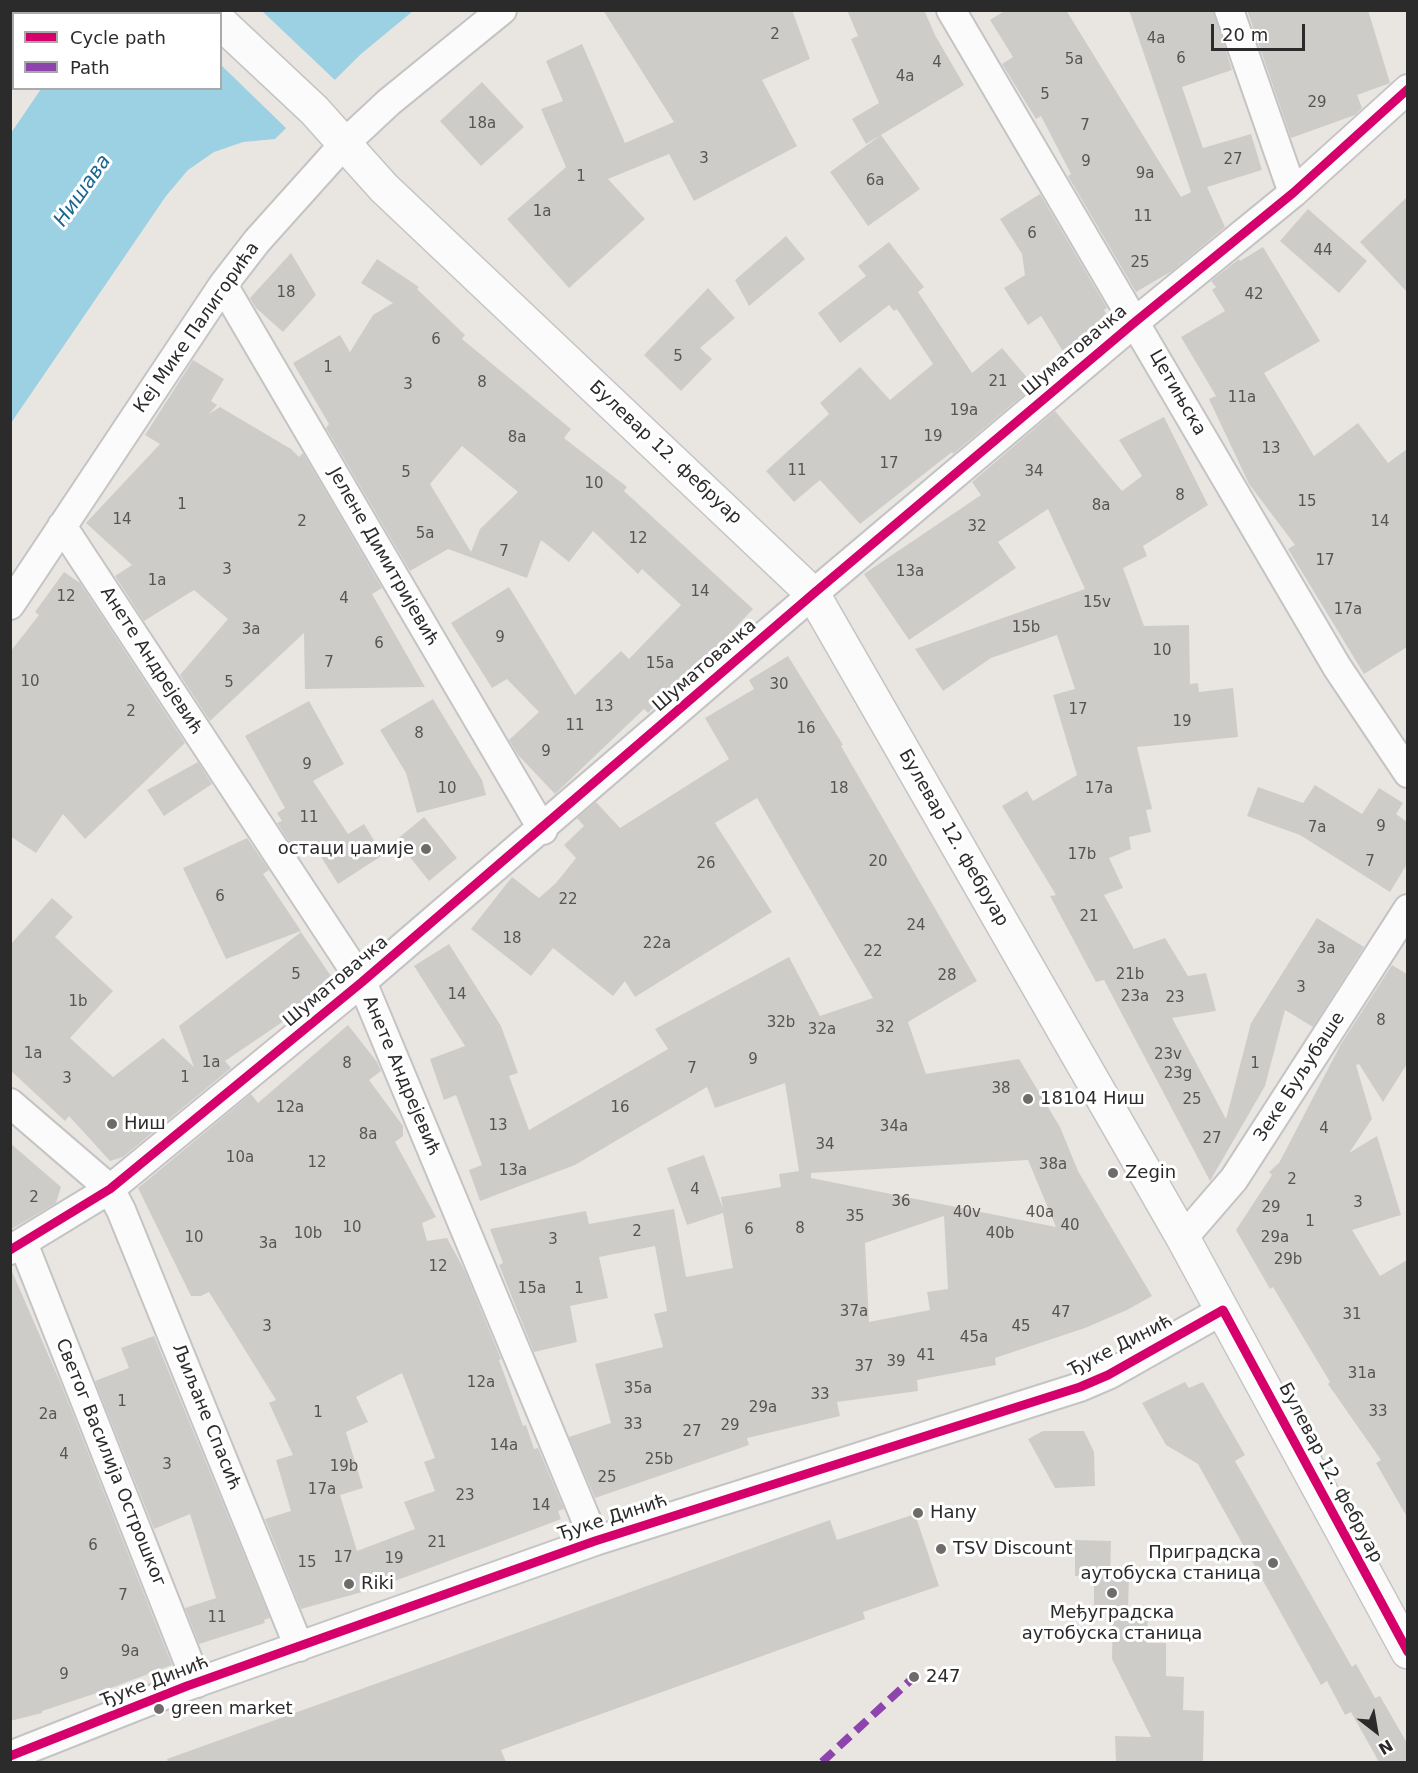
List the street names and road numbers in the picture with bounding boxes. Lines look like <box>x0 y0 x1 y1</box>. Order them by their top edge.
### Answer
street label: Кеј Мике Палигорића <box>130 238 264 418</box>
street label: Шуматовачка <box>1018 301 1132 401</box>
street label: Цетињска <box>1144 346 1210 440</box>
street label: Булевар 12. фебруар <box>584 377 746 529</box>
street label: Јелене Димитријевић <box>323 464 443 650</box>
street label: Анете Андрејевић <box>95 583 207 739</box>
street label: Шуматовачка <box>649 615 761 717</box>
street label: Булевар 12. фебруар <box>893 746 1013 930</box>
street label: Шуматовачка <box>279 932 393 1032</box>
street label: Анете Андрејевић <box>358 993 444 1159</box>
street label: Зеке Буљубаше <box>1250 1008 1350 1146</box>
street label: Ђуке Динић <box>1066 1311 1176 1381</box>
street label: Светог Василија Острошког <box>50 1336 170 1590</box>
street label: Љиљане Спасић <box>167 1341 245 1493</box>
street label: Булевар 12. фебруар <box>1273 1379 1387 1567</box>
street label: Ђуке Динић <box>556 1490 670 1546</box>
street label: Ђуке Динић <box>98 1652 212 1712</box>

